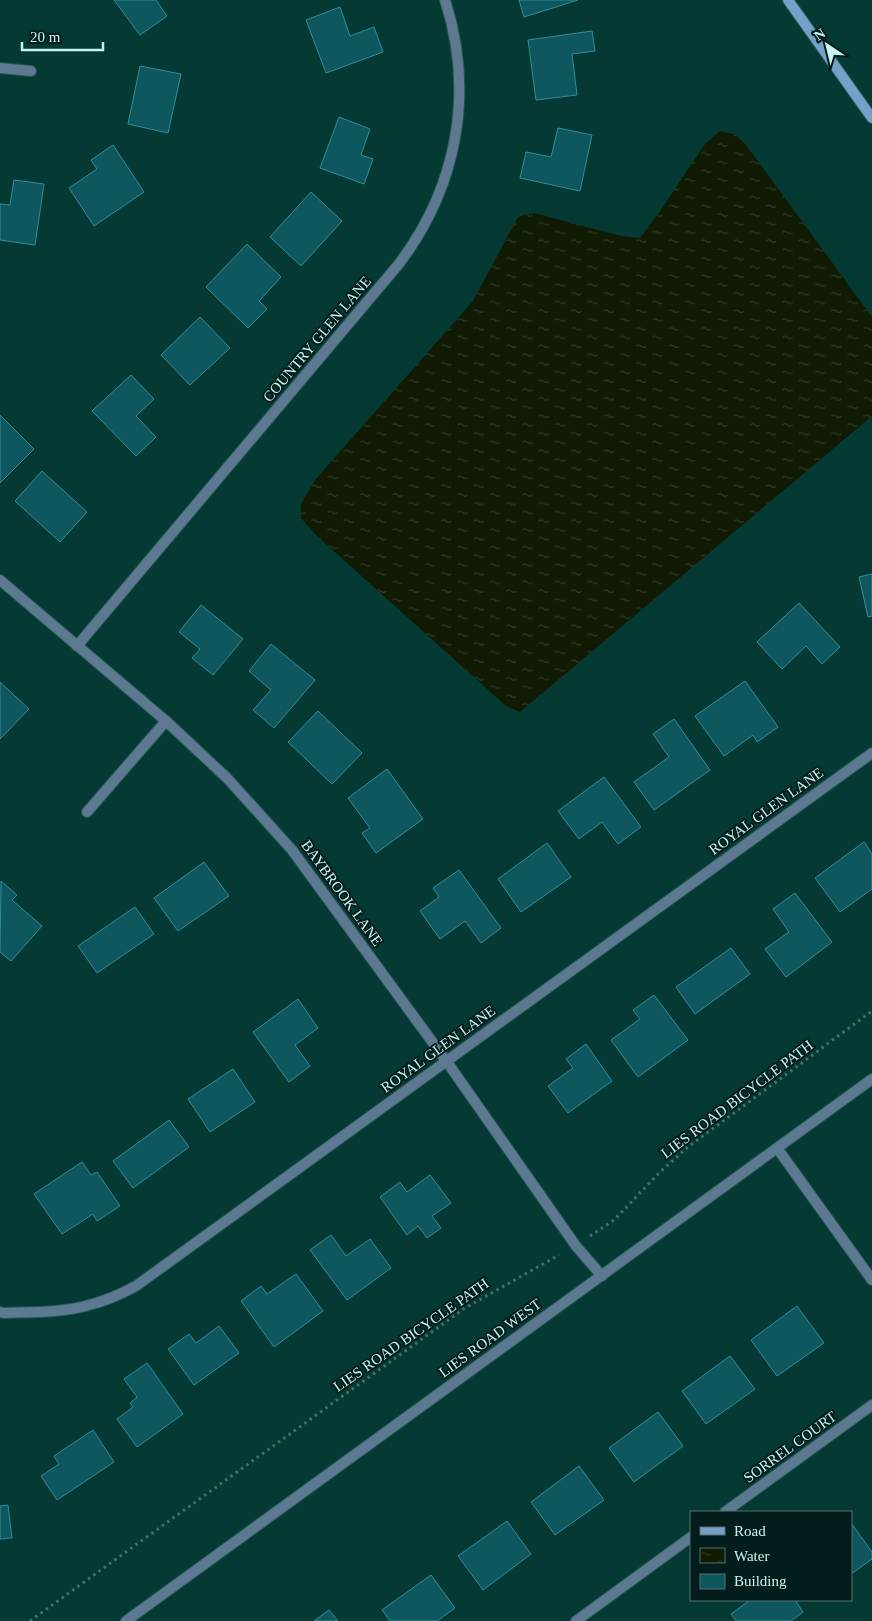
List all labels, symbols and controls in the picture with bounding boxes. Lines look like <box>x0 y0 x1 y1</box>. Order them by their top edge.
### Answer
scale bar <box>22 20 104 52</box>
north arrow <box>802 20 852 70</box>
text: N <box>811 26 828 44</box>
text: 20 m <box>30 29 61 45</box>
street label: COUNTRY GLEN LANE <box>260 273 374 405</box>
street label: ROYAL GLEN LANE <box>706 764 826 858</box>
street label: BAYBROOK LANE <box>298 837 386 949</box>
street label: ROYAL GLEN LANE <box>378 1002 498 1096</box>
street label: LIES ROAD BICYCLE PATH <box>658 1037 816 1161</box>
street label: LIES ROAD BICYCLE PATH <box>330 1275 492 1395</box>
street label: LIES ROAD WEST <box>436 1296 544 1380</box>
street label: SORREL COURT <box>741 1408 839 1486</box>
legend <box>690 1511 852 1601</box>
text: Road <box>734 1523 766 1539</box>
text: Water <box>734 1548 769 1564</box>
text: Building <box>734 1573 787 1589</box>

